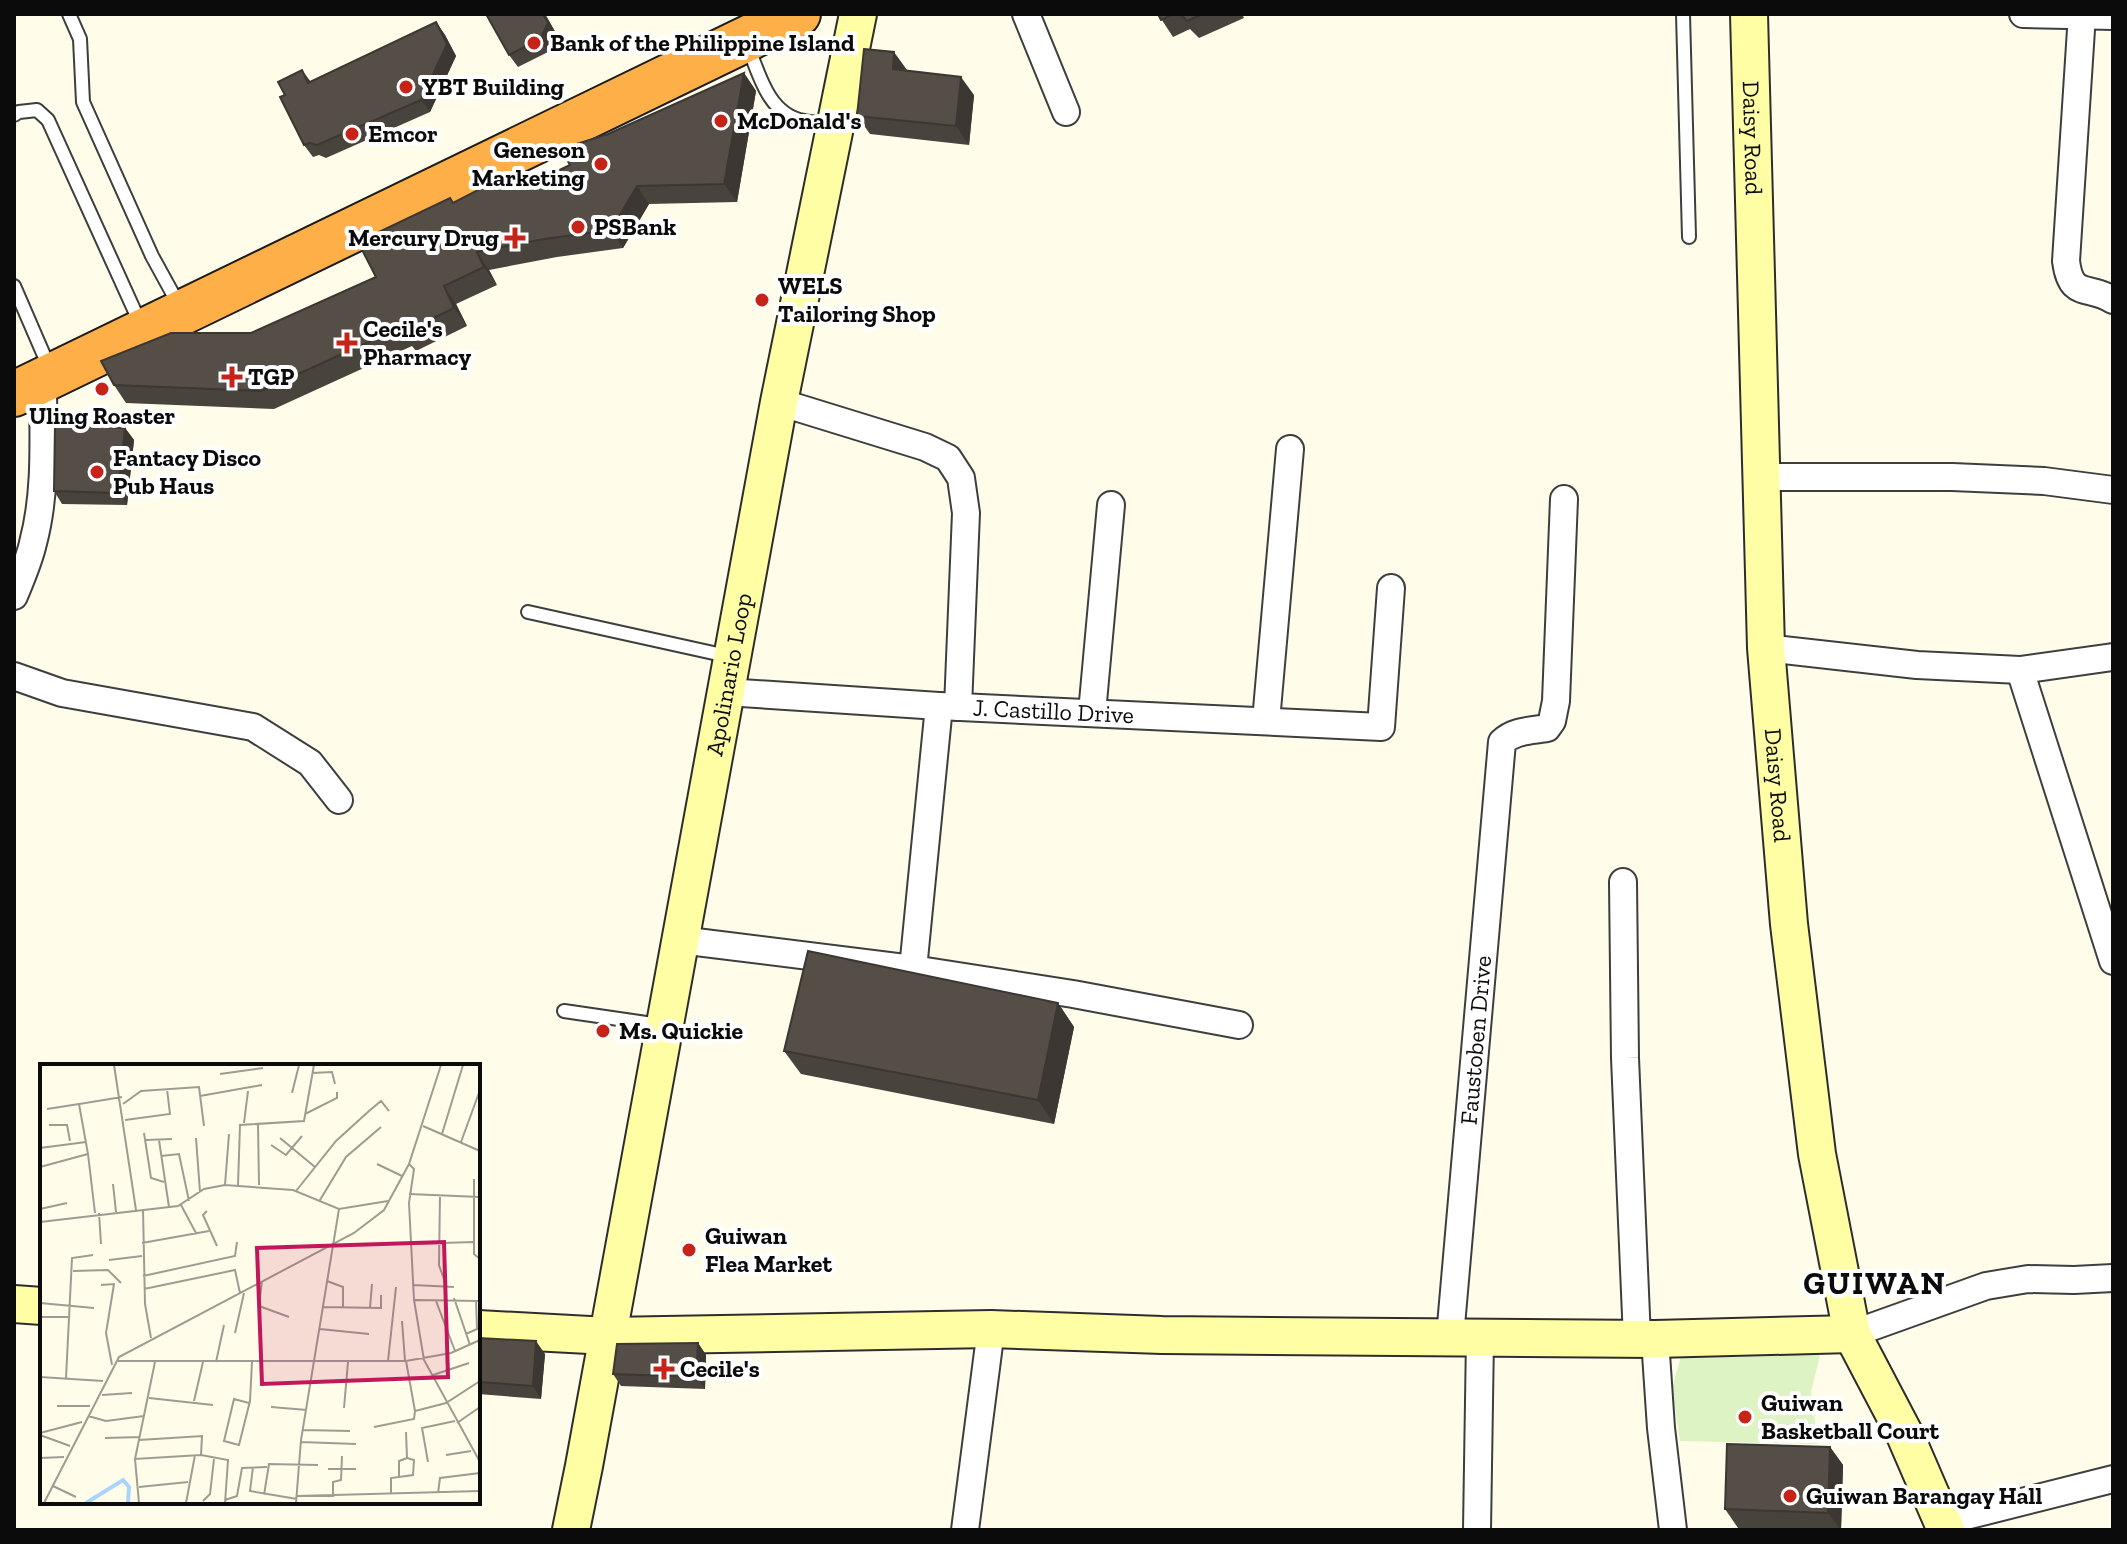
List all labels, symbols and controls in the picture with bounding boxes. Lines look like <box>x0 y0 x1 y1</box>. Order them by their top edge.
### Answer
place label: Bank of the Philippine Island <box>550 28 855 57</box>
marker: Bank of the Philippine Island <box>525 34 543 52</box>
place label: YBT Building <box>422 72 565 101</box>
marker: YBT Building <box>397 78 415 96</box>
street label: Daisy Road <box>1737 80 1769 196</box>
place label: McDonald's <box>737 106 861 135</box>
marker: McDonald's <box>712 112 730 130</box>
place label: Emcor <box>368 119 438 148</box>
marker: Emcor <box>343 125 361 143</box>
place label: Geneson Marketing <box>472 135 585 192</box>
marker: Geneson Marketing <box>592 155 610 173</box>
place label: PSBank <box>594 212 676 241</box>
marker: PSBank <box>569 218 587 236</box>
place label: Mercury Drug <box>348 223 499 252</box>
marker: Mercury Drug <box>506 229 524 247</box>
place label: WELS Tailoring Shop <box>778 271 936 328</box>
marker: WELS Tailoring Shop <box>753 291 771 309</box>
place label: Cecile's Pharmacy <box>363 314 471 371</box>
marker: Cecile's Pharmacy <box>338 334 356 352</box>
place label: TGP <box>248 362 295 391</box>
marker: TGP <box>223 368 241 386</box>
marker: Uling Roaster <box>93 380 111 398</box>
place label: Uling Roaster <box>29 401 176 430</box>
place label: Fantacy Disco Pub Haus <box>113 443 262 500</box>
marker: Fantacy Disco Pub Haus <box>88 463 106 481</box>
street label: Apolinario Loop <box>699 591 758 758</box>
street label: J. Castillo Drive <box>972 693 1135 729</box>
street label: Daisy Road <box>1759 727 1797 843</box>
street label: Faustoben Drive <box>1454 954 1497 1126</box>
place label: Ms. Quickie <box>619 1016 744 1045</box>
marker: Ms. Quickie <box>594 1022 612 1040</box>
inset map <box>40 1064 480 1504</box>
place label: Guiwan Flea Market <box>705 1221 832 1278</box>
marker: Guiwan Flea Market <box>680 1241 698 1259</box>
district label: GUIWAN <box>1803 1264 1947 1302</box>
place label: Cecile's <box>680 1354 760 1383</box>
marker: Cecile's <box>655 1360 673 1378</box>
place label: Guiwan Basketball Court <box>1761 1388 1940 1445</box>
marker: Guiwan Basketball Court <box>1736 1408 1754 1426</box>
place label: Guiwan Barangay Hall <box>1806 1481 2042 1510</box>
marker: Guiwan Barangay Hall <box>1781 1487 1799 1505</box>

